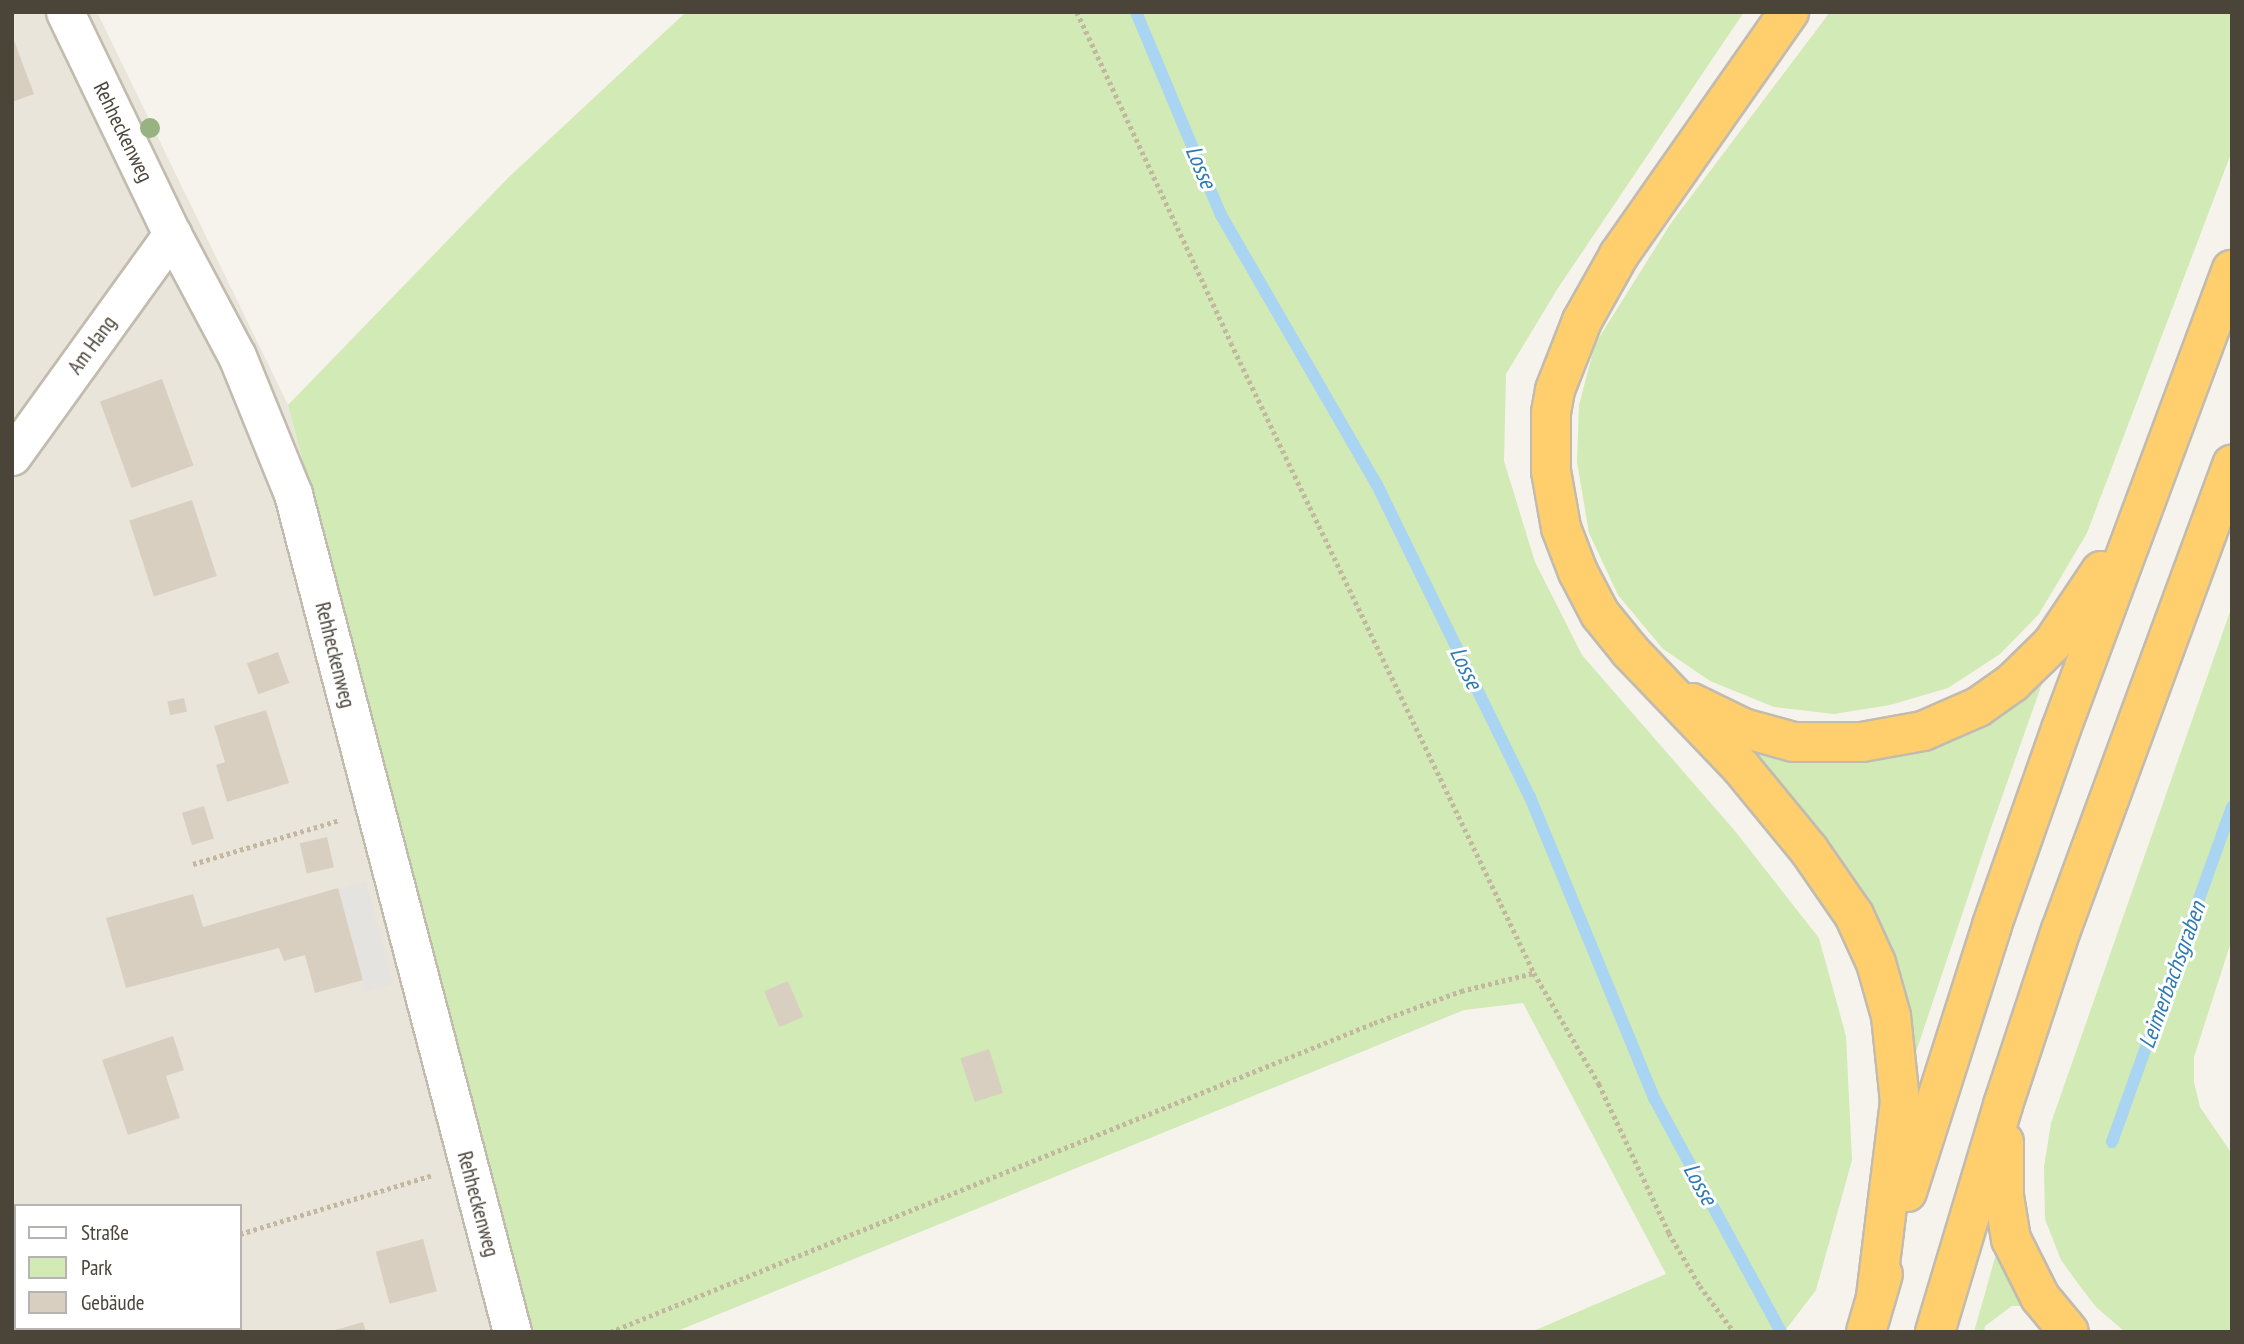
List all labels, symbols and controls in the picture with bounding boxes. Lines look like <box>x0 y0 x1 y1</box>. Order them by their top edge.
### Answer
street label: Rehheckenweg <box>88 78 158 186</box>
water label: Losse <box>1180 142 1222 192</box>
street label: Am Hang <box>62 311 122 379</box>
street label: Rehheckenweg <box>310 600 360 710</box>
water label: Losse <box>1444 642 1488 694</box>
water label: Leimerbachsgraben <box>2133 898 2211 1052</box>
street label: Rehheckenweg <box>452 1149 504 1259</box>
water label: Losse <box>1677 1158 1723 1210</box>
legend <box>14 1204 242 1330</box>
text: Straße <box>81 1219 129 1246</box>
text: Park <box>81 1254 112 1281</box>
text: Gebäude <box>81 1289 144 1316</box>

